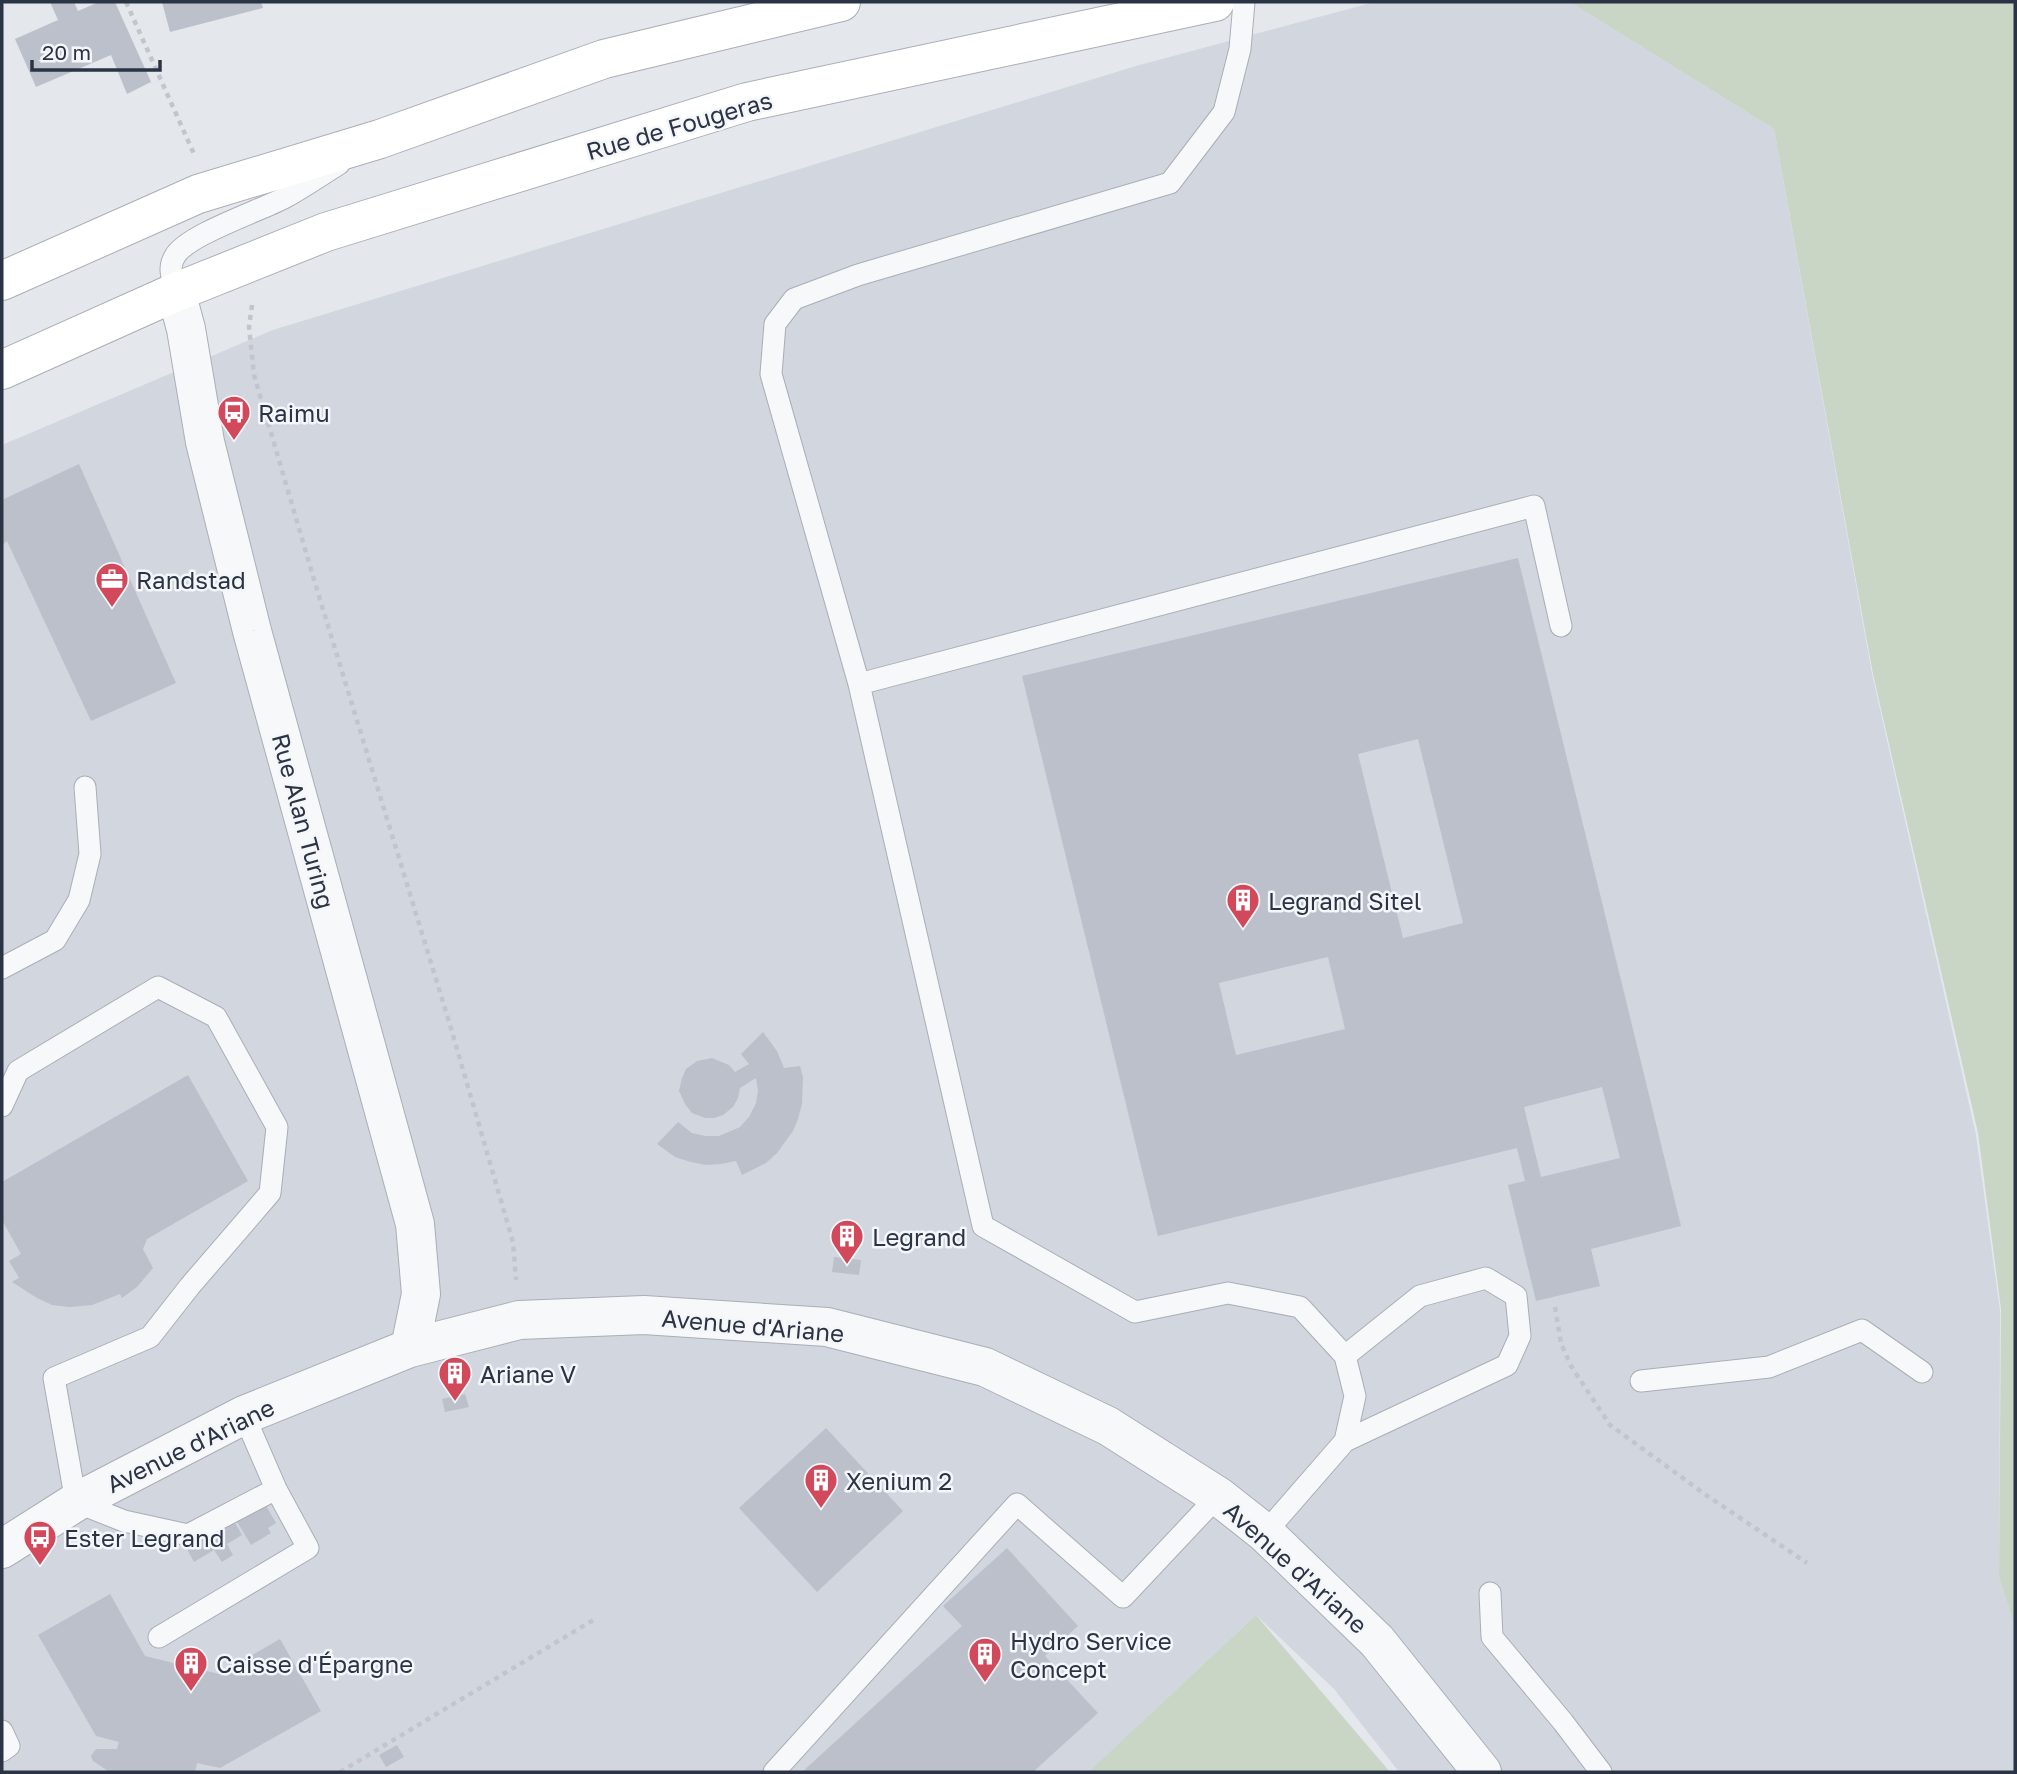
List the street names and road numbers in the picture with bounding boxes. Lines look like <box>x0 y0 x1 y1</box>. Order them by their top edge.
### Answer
street label: Rue de Fougeras <box>583 85 775 165</box>
street label: Rue Alan Turing <box>267 730 341 912</box>
street label: Avenue d'Ariane <box>661 1303 845 1347</box>
street label: Avenue d'Ariane <box>101 1392 279 1498</box>
street label: Avenue d'Ariane <box>1218 1495 1374 1639</box>

